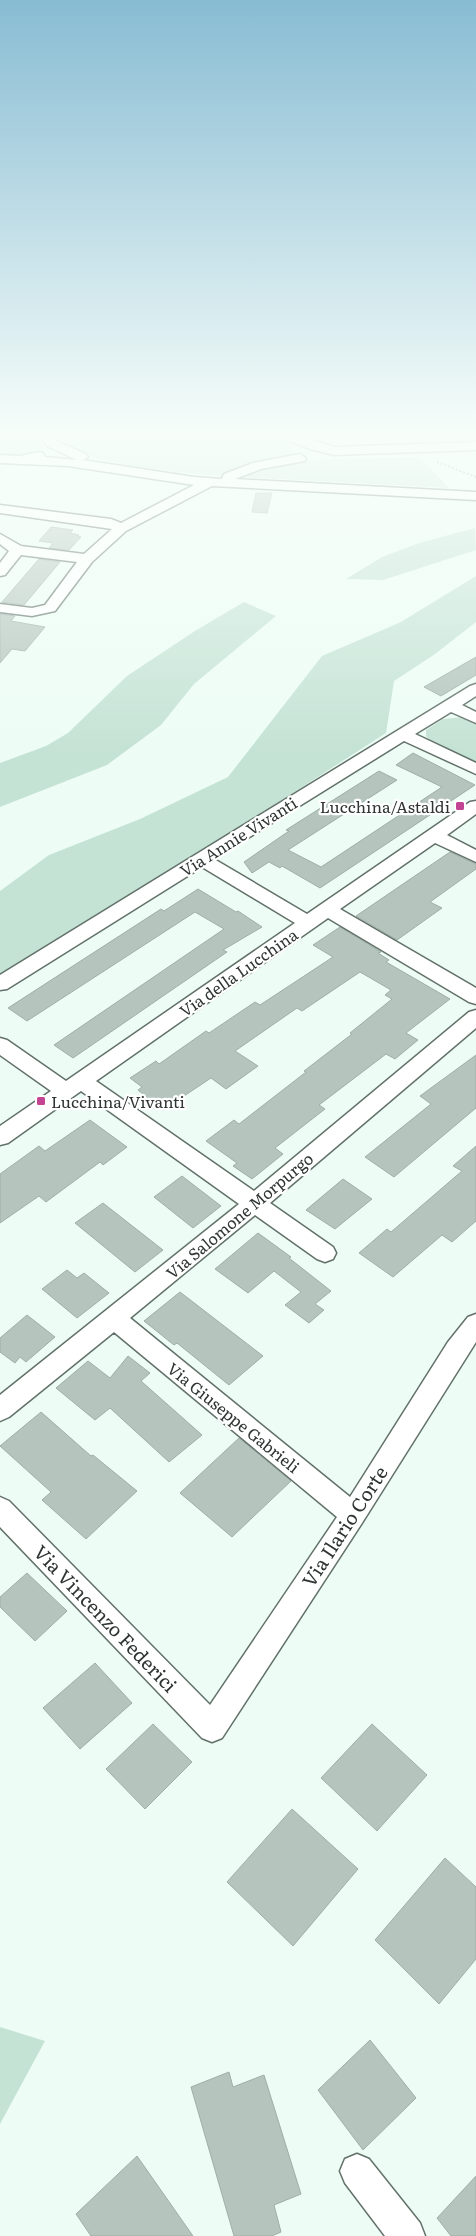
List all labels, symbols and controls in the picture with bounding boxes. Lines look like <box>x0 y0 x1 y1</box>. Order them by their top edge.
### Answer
street label: Via Annie Vivanti <box>175 790 301 882</box>
place label: Lucchina/Astaldi <box>320 794 450 818</box>
marker: Lucchina/Astaldi <box>454 800 466 812</box>
street label: Via della Lucchina <box>174 922 302 1022</box>
place label: Lucchina/Vivanti <box>51 1089 185 1113</box>
marker: Lucchina/Vivanti <box>35 1095 47 1107</box>
street label: Via Salomone Morpurgo <box>160 1146 318 1284</box>
street label: Via Giuseppe Gabrieli <box>163 1356 305 1478</box>
street label: Via Ilario Corte <box>294 1460 394 1592</box>
street label: Via Vincenzo Federici <box>28 1538 184 1698</box>

